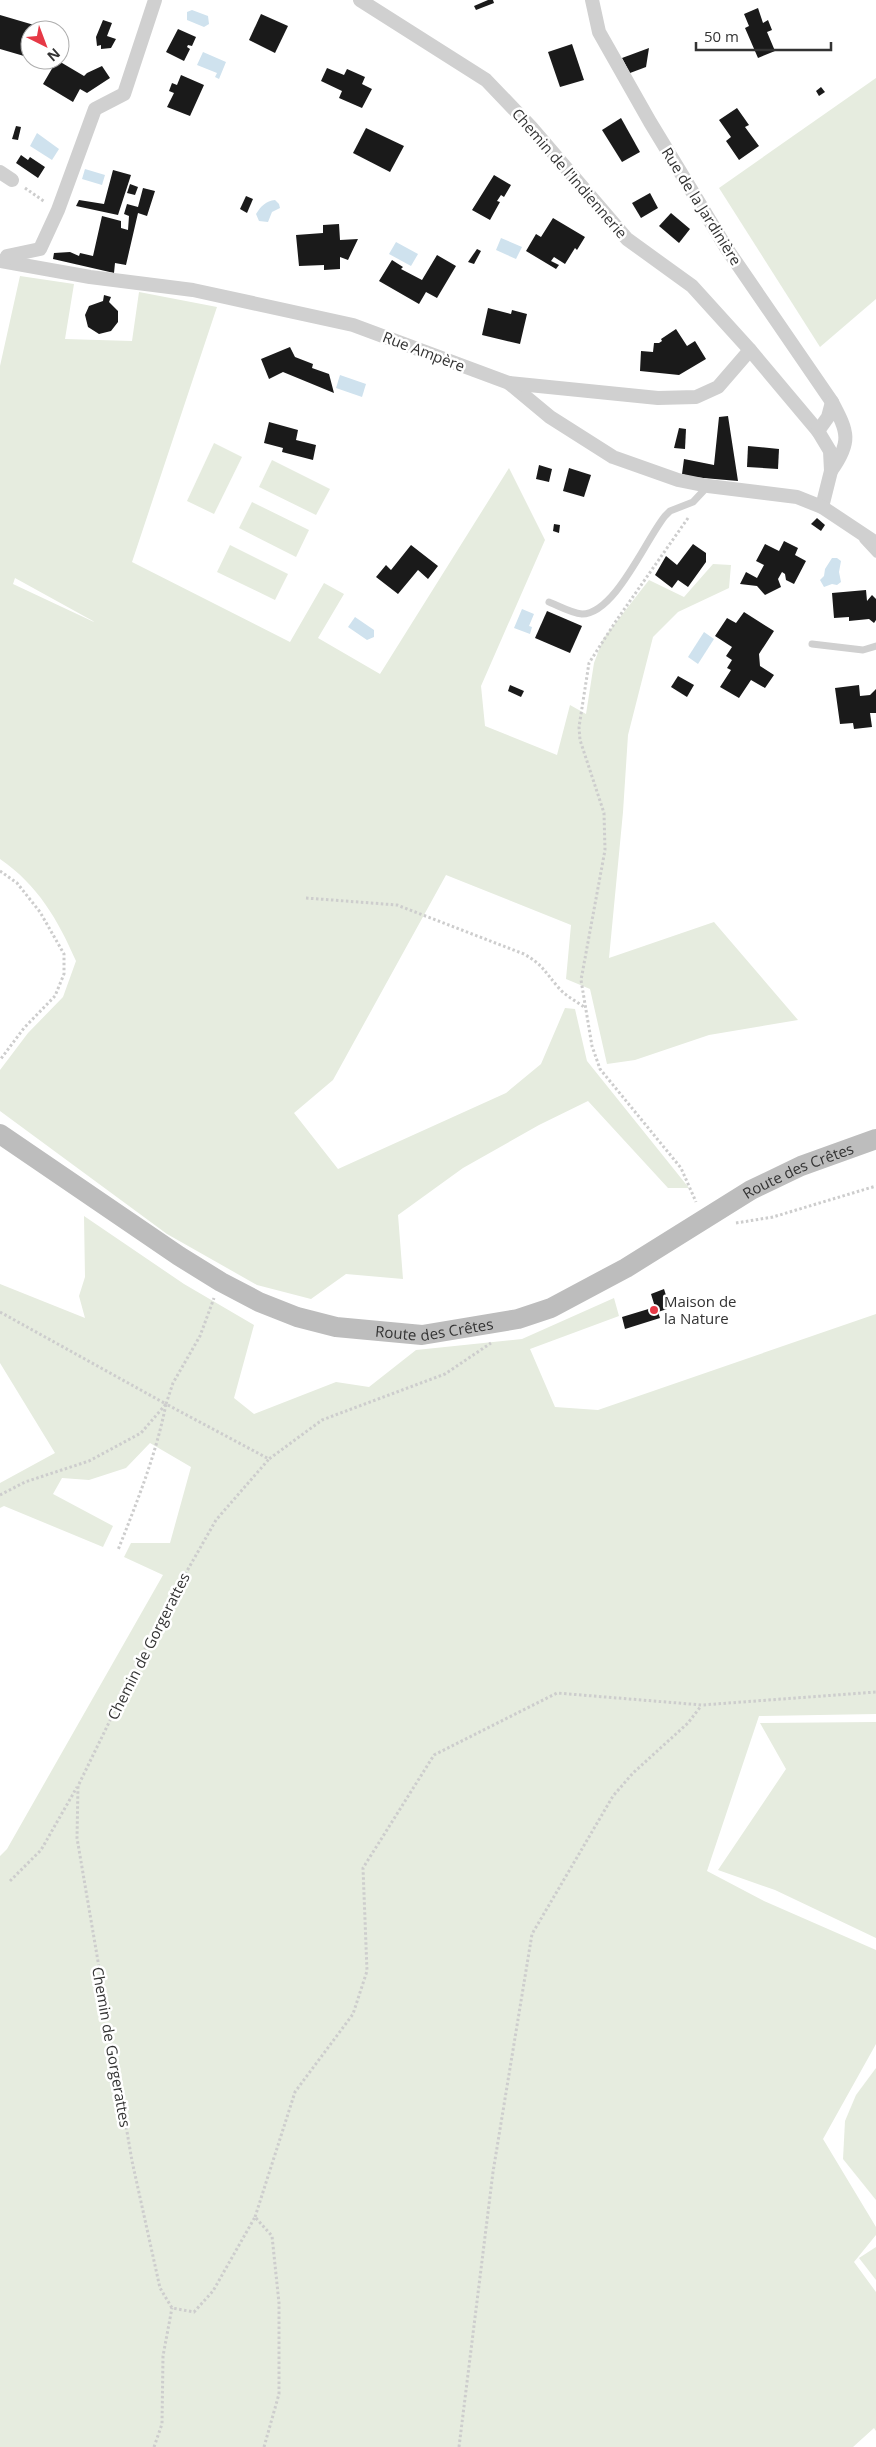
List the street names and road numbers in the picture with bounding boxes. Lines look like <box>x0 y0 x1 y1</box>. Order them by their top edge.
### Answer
street label: Chemin de l'Indiennerie <box>508 104 632 242</box>
street label: Rue de la Jardinière <box>658 143 746 269</box>
street label: Rue Ampère <box>380 326 468 376</box>
street label: Route des Crêtes <box>739 1138 856 1203</box>
street label: Route des Crêtes <box>374 1313 495 1345</box>
street label: Chemin de Gorgerattes <box>102 1569 194 1723</box>
street label: Chemin de Gorgerattes <box>88 1965 136 2129</box>

